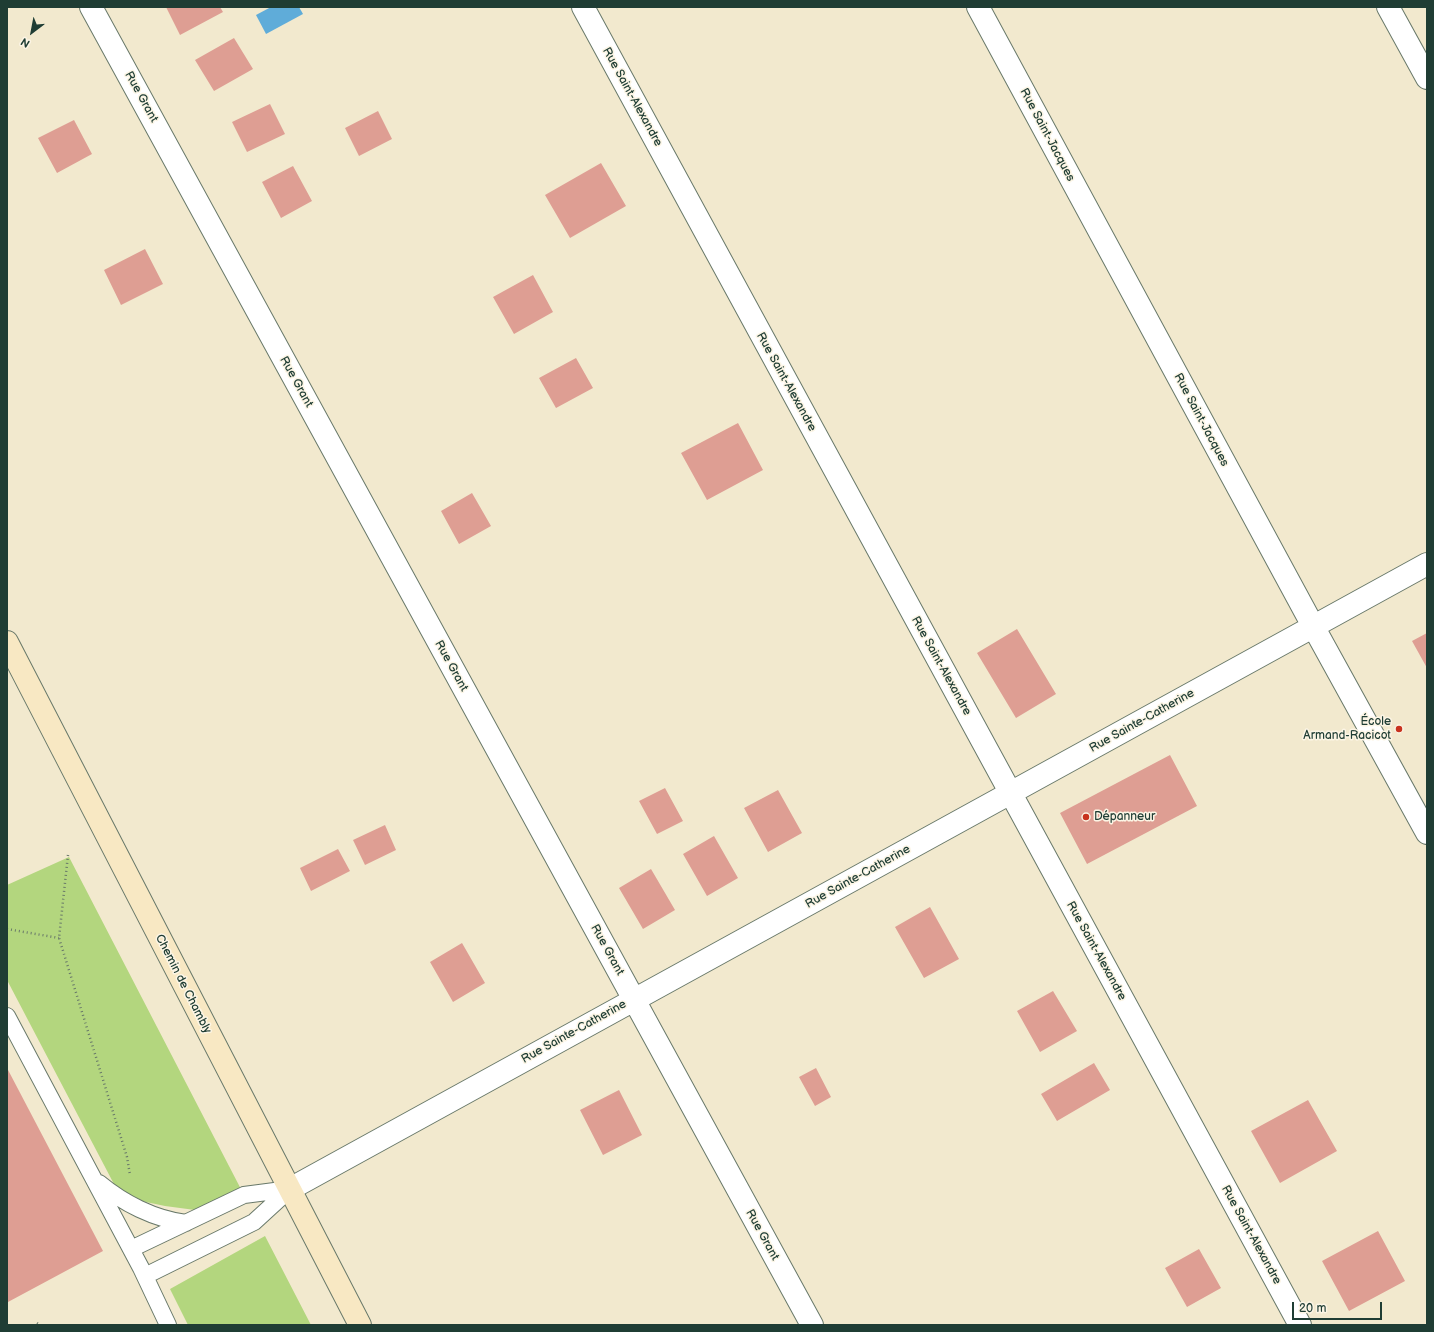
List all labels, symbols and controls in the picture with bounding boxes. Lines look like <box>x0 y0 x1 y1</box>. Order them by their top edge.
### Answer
north arrow <box>12 12 52 52</box>
text: N <box>18 35 32 50</box>
street label: Rue Saint-Alexandre <box>599 45 665 149</box>
street label: Rue Grant <box>121 69 161 125</box>
street label: Rue Saint-Jacques <box>1016 86 1078 184</box>
street label: Rue Saint-Alexandre <box>753 330 819 434</box>
street label: Rue Grant <box>276 354 316 410</box>
street label: Rue Saint-Jacques <box>1170 371 1232 469</box>
street label: Rue Saint-Alexandre <box>908 614 974 718</box>
street label: Rue Grant <box>431 638 471 694</box>
street label: Rue Sainte-Catherine <box>1087 686 1197 756</box>
place label: École Armand-Racicot <box>1303 715 1391 743</box>
marker: École Armand-Racicot <box>1394 724 1404 734</box>
place label: Dépanneur <box>1094 810 1155 824</box>
marker: Dépanneur <box>1081 812 1091 822</box>
street label: Rue Sainte-Catherine <box>803 842 913 912</box>
street label: Rue Saint-Alexandre <box>1063 899 1129 1003</box>
street label: Rue Grant <box>587 922 627 978</box>
street label: Chemin de Chambly <box>152 932 214 1036</box>
street label: Rue Sainte-Catherine <box>519 997 629 1067</box>
street label: Rue Saint-Alexandre <box>1218 1183 1284 1287</box>
street label: Rue Grant <box>742 1207 782 1263</box>
scale bar <box>1294 1294 1384 1320</box>
text: 20 m <box>1299 1301 1326 1316</box>

